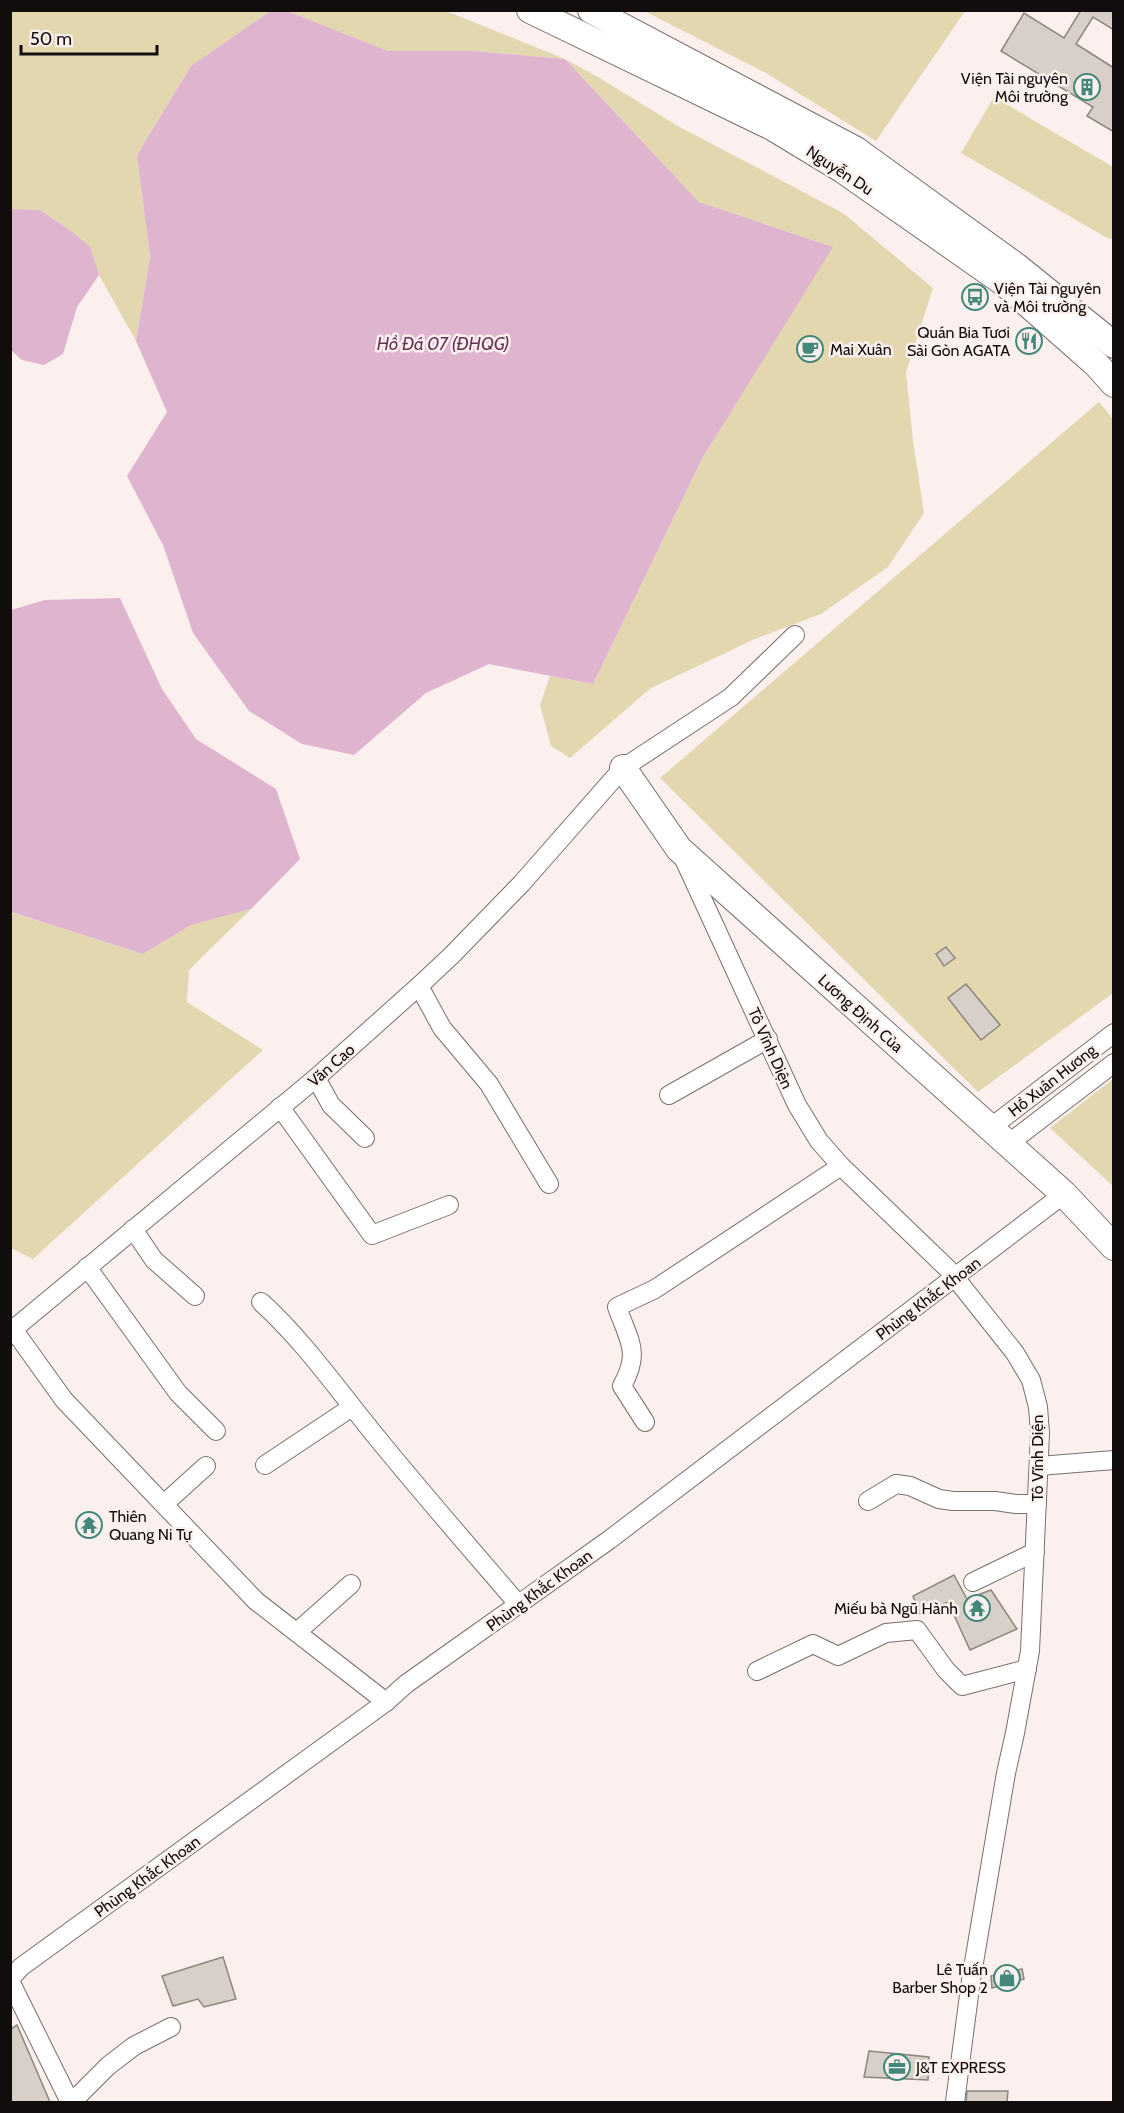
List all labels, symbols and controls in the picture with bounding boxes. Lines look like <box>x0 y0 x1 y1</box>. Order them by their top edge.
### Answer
scale bar <box>21 18 158 56</box>
text: 50 m <box>30 28 72 50</box>
place label: Viện Tài nguyên Môi trường <box>961 69 1069 106</box>
building icon: Viện Tài nguyên Môi trường <box>1072 72 1102 102</box>
street label: Nguyễn Du <box>803 142 877 199</box>
place label: Viện Tài nguyên và Môi trường <box>994 279 1101 316</box>
bus stop icon: Viện Tài nguyên và Môi trường <box>960 282 990 312</box>
place label: Quán Bia Tươi Sài Gòn AGATA <box>907 323 1010 360</box>
restaurant icon: Quán Bia Tươi Sài Gòn AGATA <box>1014 326 1044 356</box>
water label: Hồ Đá 07 (ĐHQG) <box>377 333 509 355</box>
cafe icon: Mai Xuân <box>795 334 825 364</box>
place label: Mai Xuân <box>830 340 892 359</box>
street label: Lương Định Của <box>814 970 907 1057</box>
street label: Tô Vĩnh Diện <box>744 1005 797 1092</box>
street label: Văn Cao <box>304 1040 359 1091</box>
street label: Hồ Xuân Hương <box>1005 1040 1101 1121</box>
street label: Phùng Khắc Khoan <box>872 1253 984 1344</box>
street label: Tô Vĩnh Diện <box>1028 1415 1047 1501</box>
place label: Thiên Quang Ni Tự <box>109 1507 193 1544</box>
temple icon: Thiên Quang Ni Tự <box>74 1510 104 1540</box>
street label: Phùng Khắc Khoan <box>483 1546 596 1635</box>
temple icon: Miếu bà Ngũ Hành <box>962 1593 992 1623</box>
place label: Miếu bà Ngũ Hành <box>834 1599 958 1618</box>
street label: Phùng Khắc Khoan <box>91 1832 204 1921</box>
place label: Lê Tuấn Barber Shop 2 <box>892 1960 988 1997</box>
shop icon: Lê Tuấn Barber Shop 2 <box>992 1963 1022 1993</box>
office icon: J&T EXPRESS <box>882 2052 912 2082</box>
place label: J&T EXPRESS <box>915 2058 1006 2077</box>

